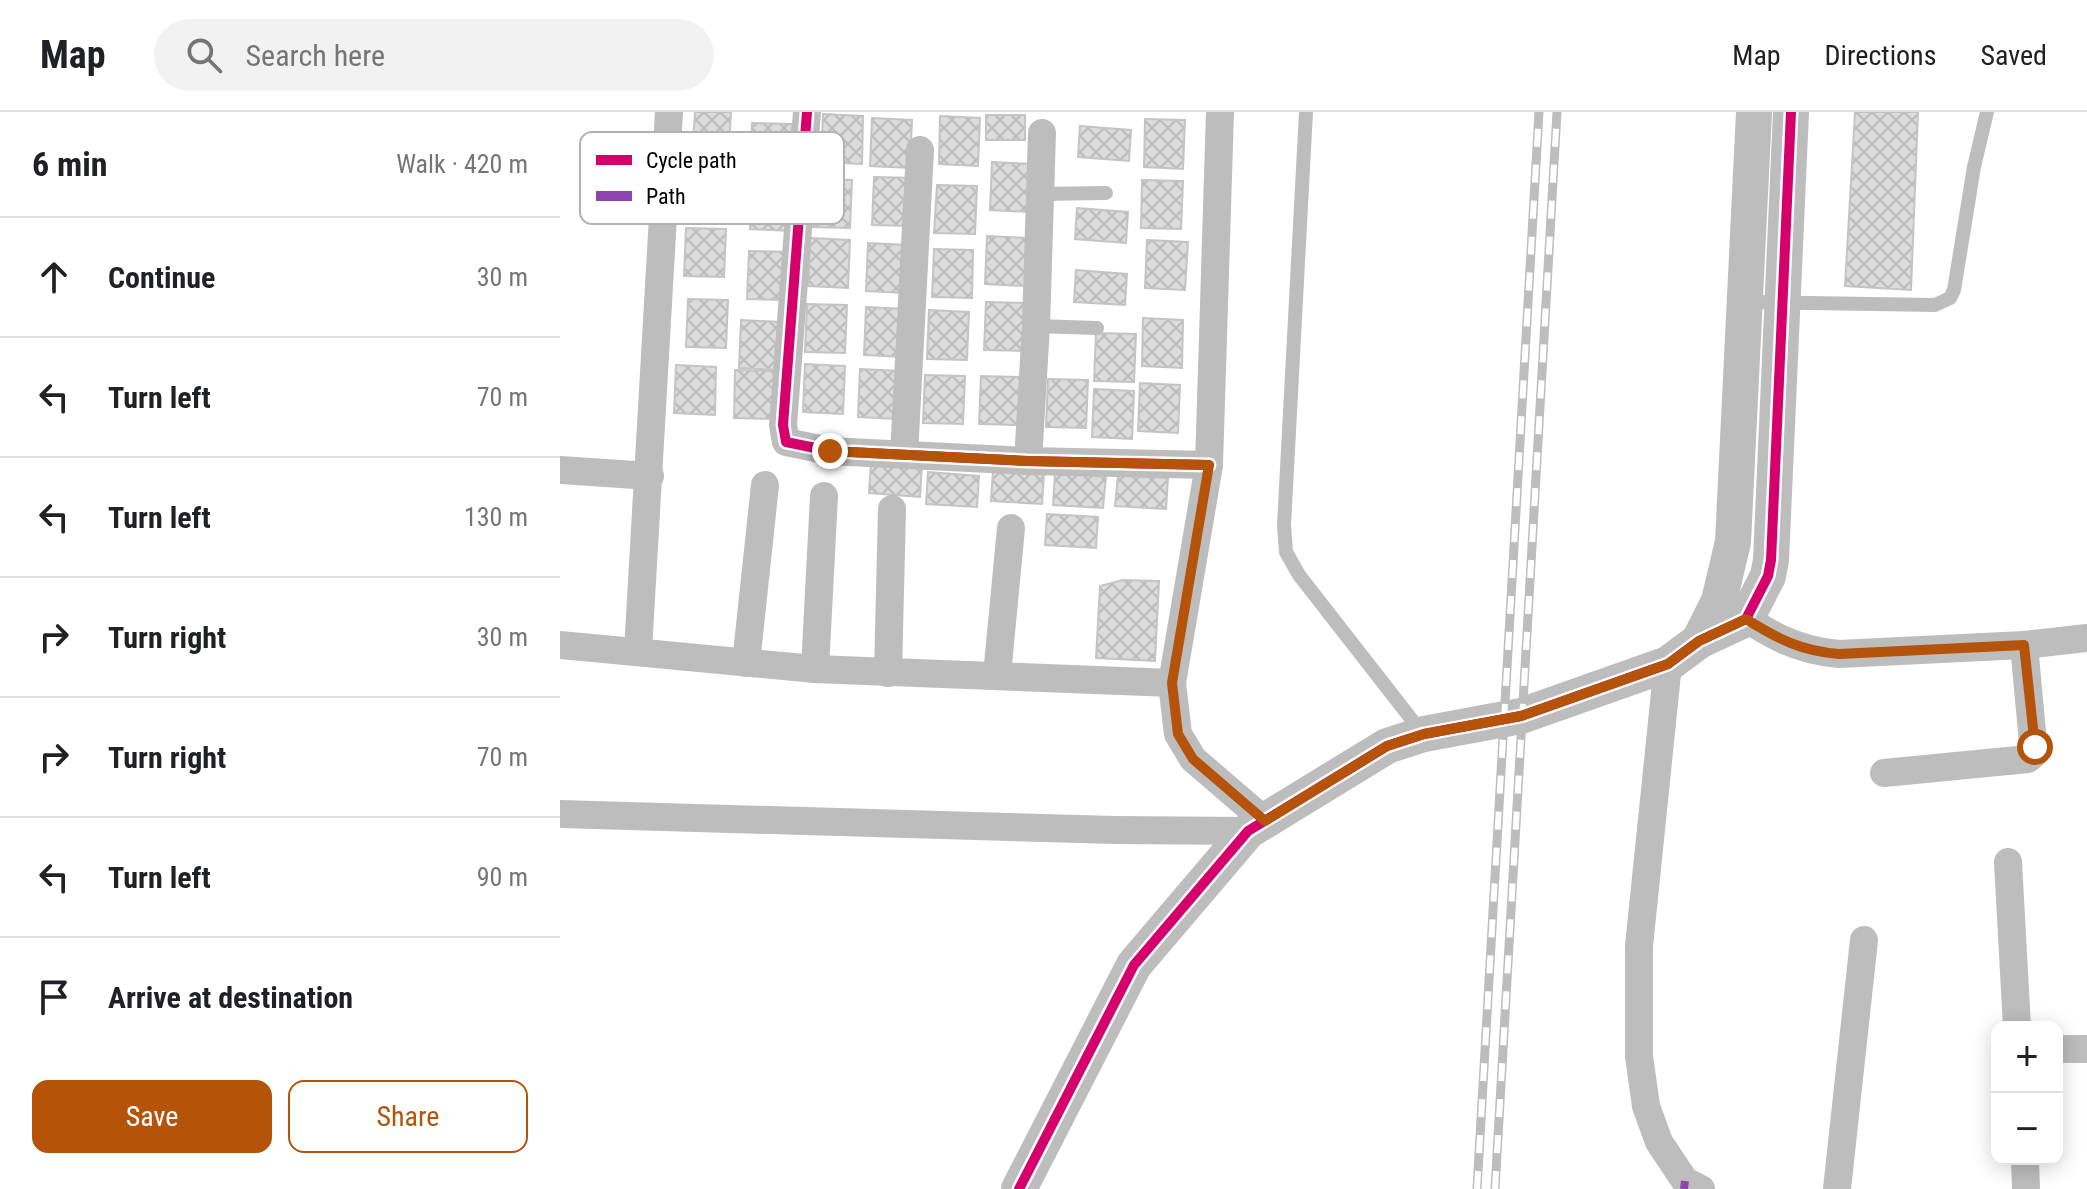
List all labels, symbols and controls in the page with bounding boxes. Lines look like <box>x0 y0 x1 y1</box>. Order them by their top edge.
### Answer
search box <box>154 19 714 91</box>
text: Map <box>40 33 106 77</box>
icon: search <box>182 33 226 77</box>
text: Search here <box>246 38 385 73</box>
text: Map <box>1732 39 1781 72</box>
text: Directions <box>1825 39 1936 72</box>
text: Saved <box>1980 39 2047 72</box>
legend <box>580 132 844 224</box>
text: 6 min <box>32 144 108 184</box>
text: Cycle path <box>646 148 737 173</box>
text: Walk · 420 m <box>396 149 528 179</box>
text: Path <box>646 184 686 209</box>
icon: ahead <box>32 255 76 299</box>
text: Continue <box>108 260 215 295</box>
text: 30 m <box>477 262 528 292</box>
icon: left <box>32 375 76 419</box>
text: Turn left <box>108 380 211 415</box>
text: 70 m <box>477 382 528 412</box>
route end <box>812 433 848 469</box>
icon: left <box>32 495 76 539</box>
text: Turn left <box>108 500 211 535</box>
text: 130 m <box>464 502 528 532</box>
icon: right <box>32 615 76 659</box>
text: Turn right <box>108 620 226 655</box>
text: 30 m <box>477 622 528 652</box>
route start <box>2017 729 2053 765</box>
icon: right <box>32 735 76 779</box>
text: Turn right <box>108 740 226 775</box>
text: 70 m <box>477 742 528 772</box>
icon: left <box>32 855 76 899</box>
text: Turn left <box>108 860 211 895</box>
text: 90 m <box>477 862 528 892</box>
icon: arrive <box>32 975 76 1019</box>
text: Arrive at destination <box>108 980 353 1015</box>
map controls <box>1991 1021 2063 1165</box>
button: + <box>1991 1021 2063 1093</box>
button: Save <box>32 1080 272 1153</box>
button: Share <box>288 1080 528 1153</box>
button: − <box>1991 1093 2063 1165</box>

